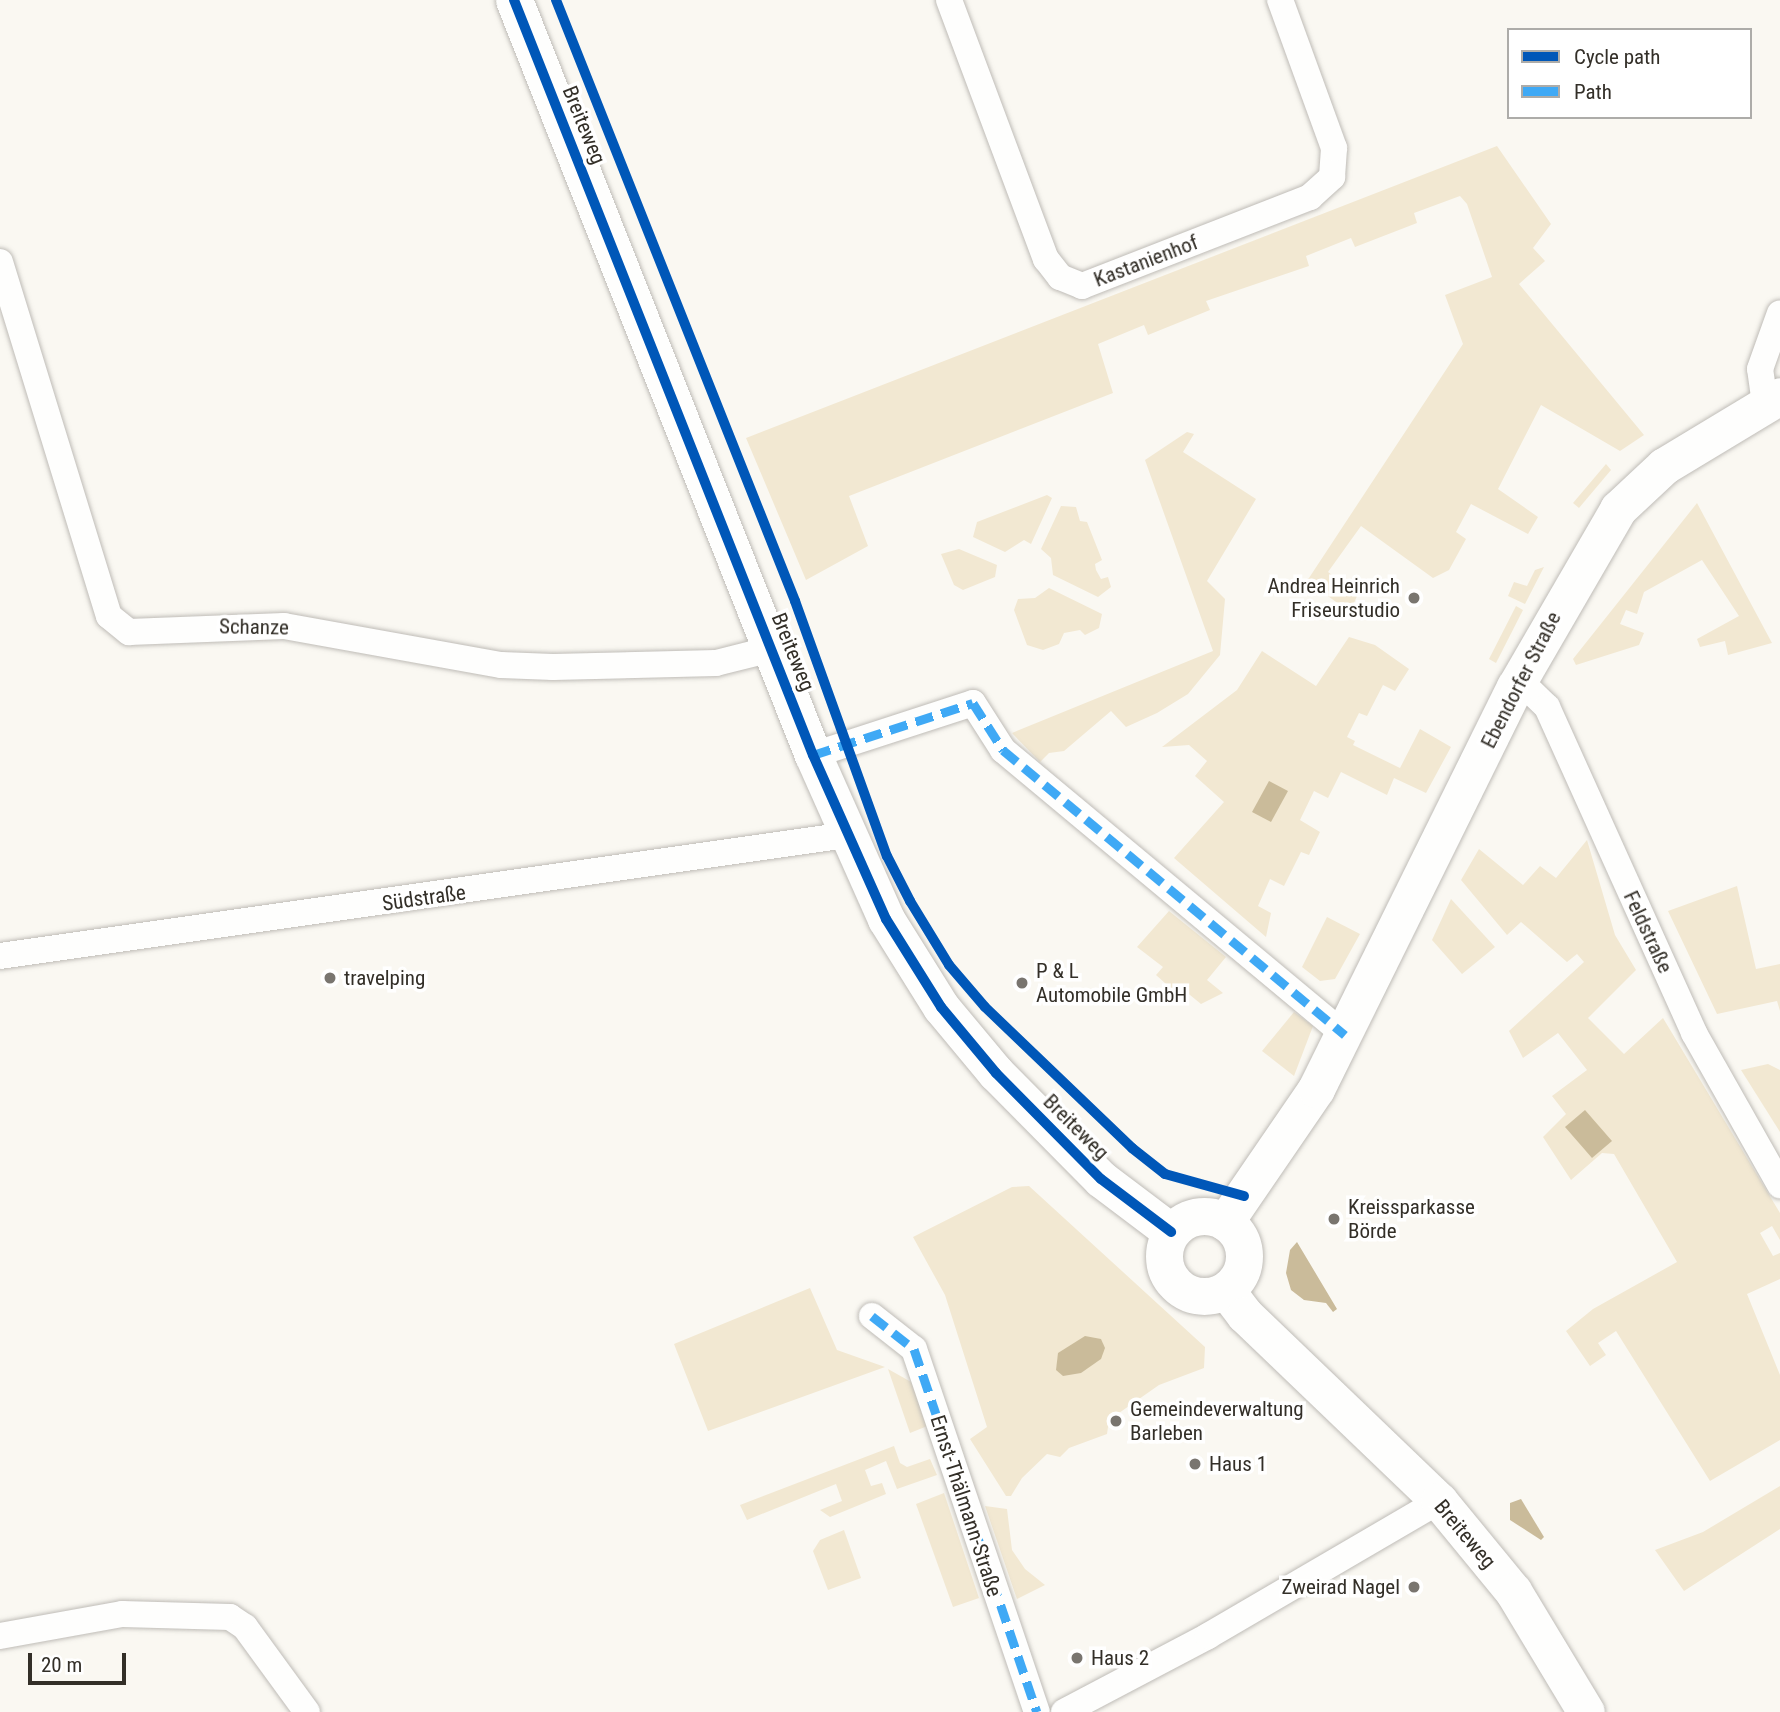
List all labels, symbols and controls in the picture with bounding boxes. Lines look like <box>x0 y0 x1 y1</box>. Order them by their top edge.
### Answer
legend <box>1507 28 1752 119</box>
text: Cycle path <box>1574 45 1660 69</box>
text: Path <box>1574 80 1612 104</box>
street label: Breiteweg <box>557 82 611 168</box>
street label: Kastanienhof <box>1090 230 1202 292</box>
place label: Andrea Heinrich Friseurstudio <box>1267 573 1400 623</box>
marker: Andrea Heinrich Friseurstudio <box>1406 590 1422 606</box>
street label: Ebendorfer Straße <box>1476 608 1566 752</box>
street label: Breiteweg <box>766 609 820 695</box>
street label: Schanze <box>219 614 289 640</box>
street label: Südstraße <box>381 880 467 916</box>
street label: Feldstraße <box>1618 887 1678 977</box>
place label: P & L Automobile GmbH <box>1036 958 1187 1008</box>
place label: travelping <box>344 965 425 991</box>
marker: travelping <box>322 970 338 986</box>
marker: P & L Automobile GmbH <box>1014 975 1030 991</box>
street label: Breiteweg <box>1038 1089 1114 1165</box>
place label: Kreissparkasse Börde <box>1348 1194 1475 1244</box>
marker: Kreissparkasse Börde <box>1326 1211 1342 1227</box>
place label: Gemeindeverwaltung Barleben <box>1130 1396 1304 1446</box>
street label: Ernst-Thälmann-Straße <box>925 1412 1007 1600</box>
marker: Gemeindeverwaltung Barleben <box>1108 1413 1124 1429</box>
place label: Haus 1 <box>1209 1451 1267 1477</box>
marker: Haus 1 <box>1187 1456 1203 1472</box>
street label: Breiteweg <box>1429 1494 1501 1574</box>
place label: Zweirad Nagel <box>1282 1574 1400 1600</box>
marker: Zweirad Nagel <box>1406 1579 1422 1595</box>
scale bar <box>32 1638 130 1682</box>
place label: Haus 2 <box>1091 1645 1149 1671</box>
marker: Haus 2 <box>1069 1650 1085 1666</box>
text: 20 m <box>41 1653 82 1677</box>

